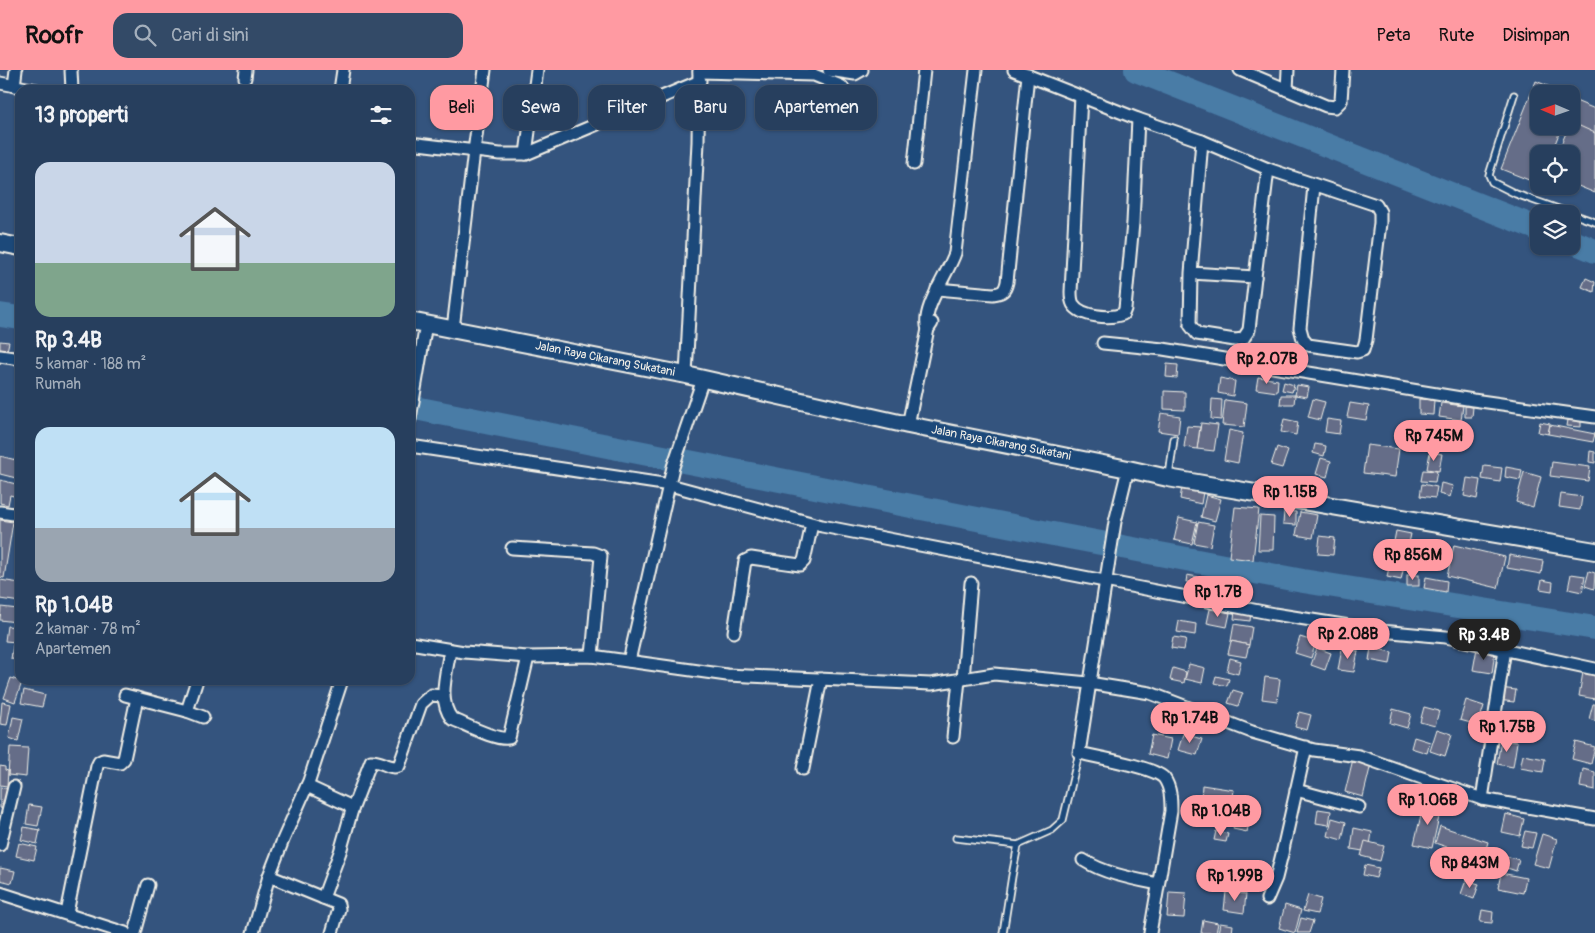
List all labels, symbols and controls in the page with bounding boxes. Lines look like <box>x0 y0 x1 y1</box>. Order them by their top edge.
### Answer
search box <box>113 13 463 58</box>
text: Roofr <box>25 21 83 50</box>
icon: search <box>131 21 159 49</box>
text: Cari di sini <box>171 23 248 47</box>
text: Peta <box>1376 24 1411 47</box>
text: Rute <box>1439 24 1474 47</box>
text: Disimpan <box>1502 24 1570 47</box>
chip: Beli <box>430 85 493 130</box>
chip: Sewa <box>503 85 578 130</box>
chip: Filter <box>588 85 665 130</box>
chip: Baru <box>675 85 745 130</box>
chip: Apartemen <box>755 85 877 130</box>
north arrow <box>1530 85 1580 135</box>
map controls <box>1530 85 1580 255</box>
icon: filters <box>367 101 395 129</box>
text: 13 properti <box>35 102 128 129</box>
button: locate <box>1530 145 1580 195</box>
icon: home <box>170 194 260 284</box>
button: layers <box>1530 205 1580 255</box>
text: Rp 3.4B <box>35 327 102 354</box>
street label: Jalan Raya Cikarang Sukatani <box>534 338 676 380</box>
pin: Rp 2.07B <box>1215 342 1319 385</box>
text: Rp 2.07B <box>1236 349 1298 369</box>
text: 5 kamar · 188 m² <box>35 354 146 374</box>
text: Rumah <box>35 374 81 394</box>
pin: Rp 745M <box>1388 420 1480 462</box>
street label: Jalan Raya Cikarang Sukatani <box>930 422 1072 464</box>
text: Rp 745M <box>1405 426 1463 446</box>
icon: home <box>170 459 260 549</box>
pin: Rp 1.15B <box>1238 476 1342 518</box>
text: Rp 1.15B <box>1263 482 1317 502</box>
pin: Rp 856M <box>1367 538 1459 581</box>
text: Rp 856M <box>1384 545 1442 565</box>
pin: Rp 1.7B <box>1172 576 1264 618</box>
text: Rp 1.7B <box>1194 582 1242 602</box>
text: Rp 1.04B <box>35 592 113 619</box>
pin: Rp 2.08B <box>1296 618 1400 660</box>
pin: Rp 3.4B <box>1438 618 1530 661</box>
text: 2 kamar · 78 m² <box>35 619 141 639</box>
text: Rp 2.08B <box>1318 624 1378 644</box>
text: Rp 3.4B <box>1458 625 1510 645</box>
text: Apartemen <box>35 639 111 659</box>
pin: Rp 1.74B <box>1138 702 1242 744</box>
text: Rp 1.74B <box>1162 708 1218 728</box>
pin: Rp 1.75B <box>1455 710 1559 753</box>
text: Rp 1.75B <box>1479 717 1535 737</box>
pin: Rp 1.06B <box>1376 784 1480 826</box>
text: Rp 1.06B <box>1398 790 1458 810</box>
pin: Rp 1.04B <box>1169 794 1273 837</box>
text: Rp 1.04B <box>1191 801 1251 821</box>
pin: Rp 843M <box>1424 846 1516 889</box>
text: Rp 843M <box>1441 853 1499 873</box>
pin: Rp 1.99B <box>1183 860 1287 902</box>
text: Rp 1.99B <box>1207 866 1263 886</box>

